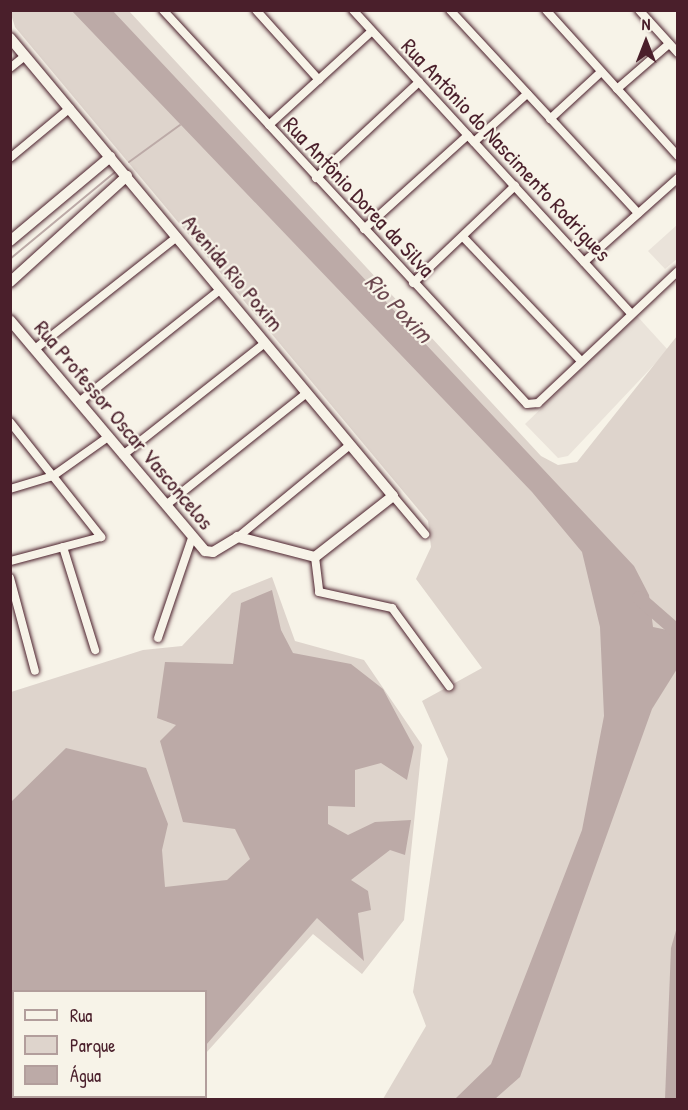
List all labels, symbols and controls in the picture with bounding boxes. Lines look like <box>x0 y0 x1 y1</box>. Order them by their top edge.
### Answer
north arrow <box>616 12 676 72</box>
text: N <box>642 13 650 35</box>
street label: Rua Antônio do Nascimento Rodrigues <box>396 33 616 267</box>
street label: Rua Antônio Dorea da Silva <box>278 112 440 282</box>
street label: Avenida Rio Poxim <box>177 210 289 336</box>
water label: Rio Poxim <box>359 267 439 349</box>
street label: Rua Professor Oscar Vasconcelos <box>29 315 219 535</box>
legend <box>12 990 207 1098</box>
text: Rua <box>70 1003 92 1028</box>
text: Parque <box>70 1033 115 1058</box>
text: Água <box>70 1063 101 1088</box>

